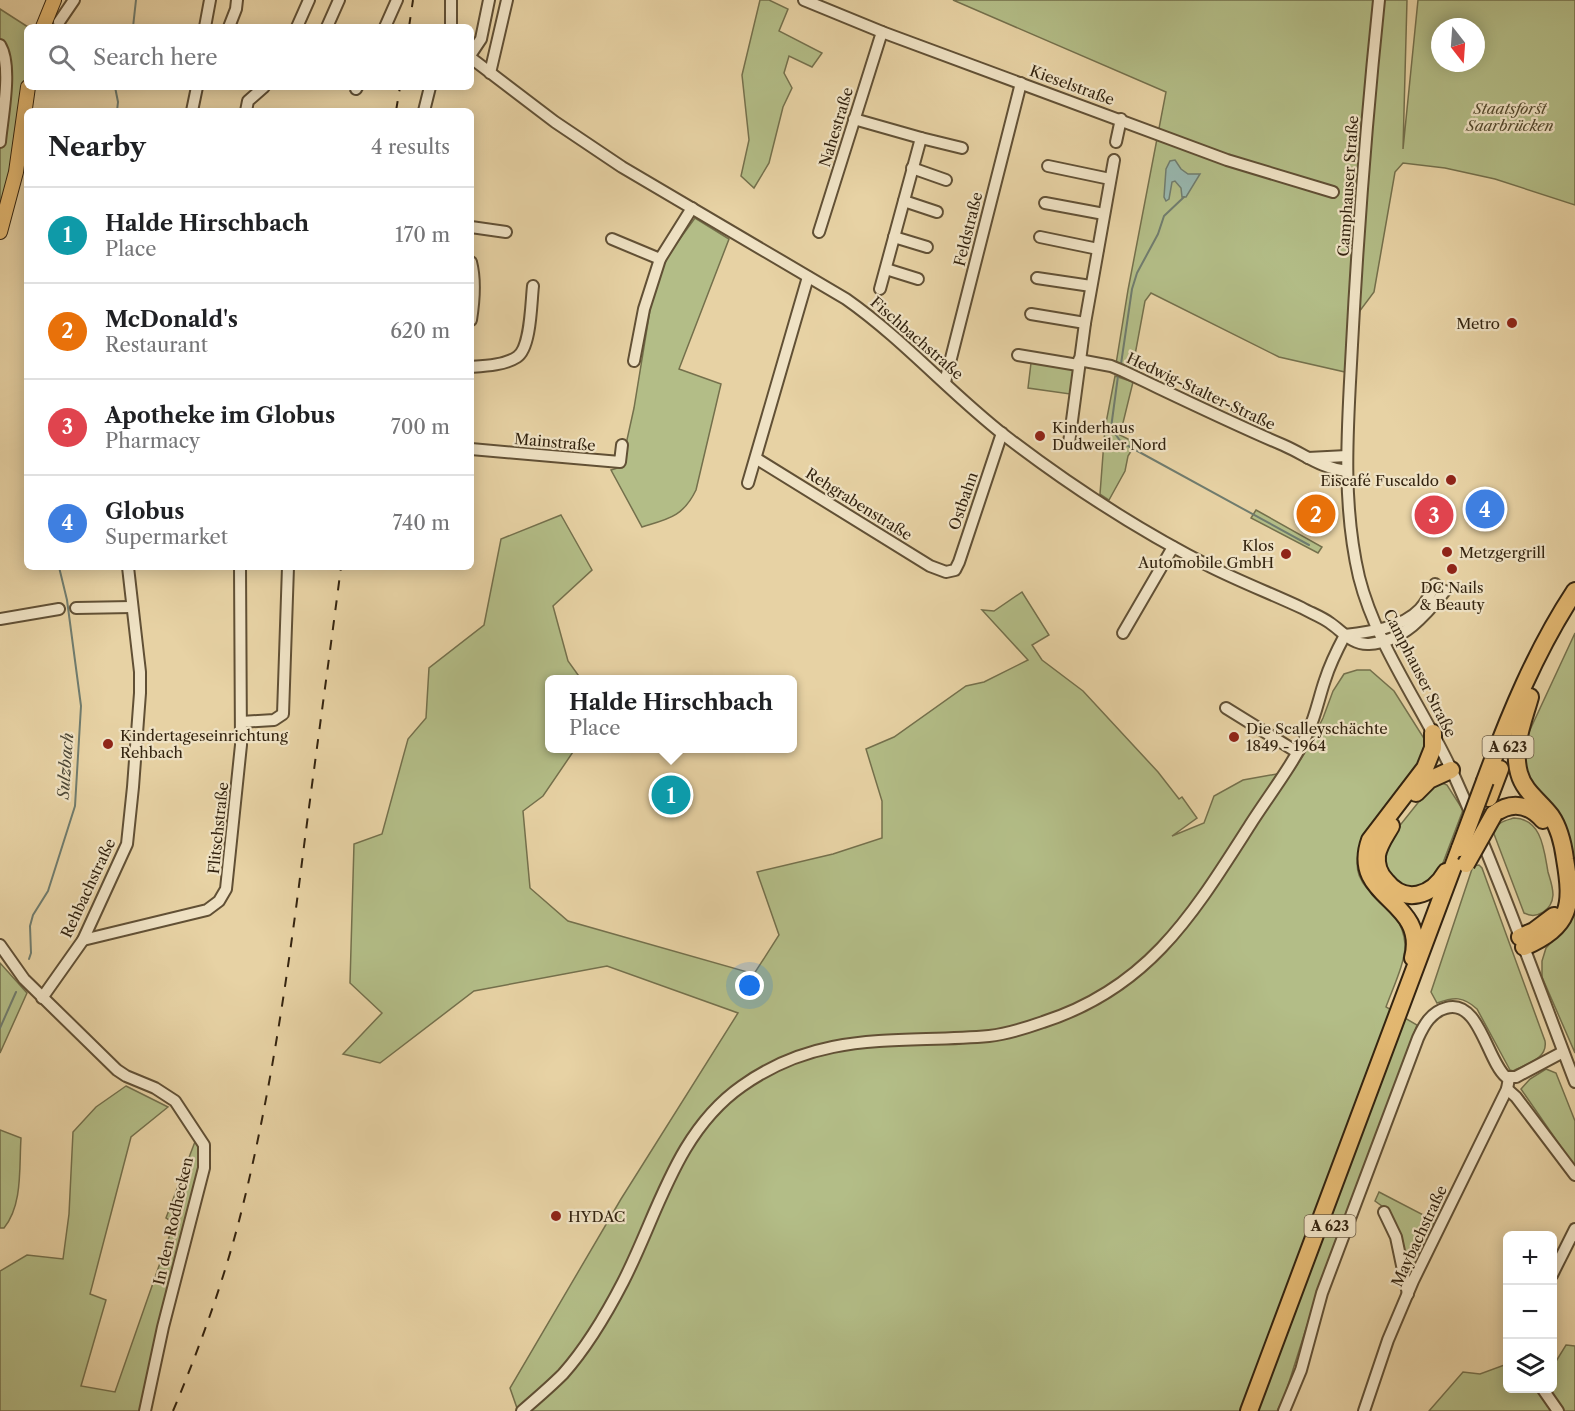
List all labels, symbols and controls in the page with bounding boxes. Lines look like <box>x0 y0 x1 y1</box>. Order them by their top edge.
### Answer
north arrow <box>1431 18 1485 72</box>
search box <box>24 24 474 90</box>
icon: search <box>45 41 78 74</box>
text: Search here <box>93 44 218 71</box>
street label: Kieselstraße <box>1027 61 1117 109</box>
street label: Nahestraße <box>815 85 857 169</box>
park label: Staatsforst Saarbrücken <box>1465 99 1554 135</box>
street label: Camphauser Straße <box>1334 115 1362 257</box>
text: Nearby <box>48 131 146 163</box>
text: 4 results <box>371 135 450 159</box>
street label: Feldstraße <box>950 190 986 268</box>
text: Halde Hirschbach <box>105 210 309 237</box>
text: 1 <box>63 223 72 247</box>
text: 170 m <box>395 223 450 247</box>
text: Place <box>105 237 156 261</box>
street label: Fischbachstraße <box>867 292 967 384</box>
text: McDonald's <box>105 306 238 333</box>
place label: Metro <box>1456 314 1500 333</box>
marker: Metro <box>1505 316 1519 330</box>
text: 2 <box>62 319 73 343</box>
text: 620 m <box>390 319 450 343</box>
text: Restaurant <box>105 333 208 357</box>
street label: Hedwig-Stalter-Straße <box>1124 348 1278 434</box>
text: Apotheke im Globus <box>105 402 335 429</box>
text: 3 <box>62 415 73 439</box>
text: 700 m <box>391 415 450 439</box>
place label: Kinderhaus Dudweiler Nord <box>1052 418 1167 454</box>
text: Pharmacy <box>105 429 200 453</box>
street label: Mainstraße <box>514 429 596 455</box>
marker: Kinderhaus Dudweiler Nord <box>1033 429 1047 443</box>
street label: Rehgrabenstraße <box>802 464 916 544</box>
street label: Ostbahn <box>944 469 982 532</box>
place label: Eiscafé Fuscaldo <box>1320 471 1439 490</box>
marker: Eiscafé Fuscaldo <box>1444 473 1458 487</box>
pin: 4 <box>1466 486 1504 532</box>
pin: 2 <box>1296 492 1336 536</box>
pin: 3 <box>1414 492 1454 538</box>
text: Globus <box>105 498 184 525</box>
text: 4 <box>62 511 73 535</box>
text: 740 m <box>393 511 450 535</box>
text: Supermarket <box>105 525 228 549</box>
place label: Klos Automobile GmbH <box>1137 536 1274 572</box>
place label: Metzgergrill <box>1459 543 1546 562</box>
marker: Metzgergrill <box>1440 545 1454 559</box>
marker: Klos Automobile GmbH <box>1279 547 1293 561</box>
marker: DC Nails & Beauty <box>1445 562 1459 576</box>
place label: DC Nails & Beauty <box>1419 578 1486 614</box>
street label: Camphauser Straße <box>1379 606 1461 740</box>
popup <box>545 675 797 753</box>
text: Halde Hirschbach <box>569 689 773 716</box>
text: Place <box>569 716 620 740</box>
place label: Die Scalleyschächte 1849 - 1964 <box>1246 719 1388 755</box>
place label: Kindertageseinrichtung Rehbach <box>120 726 288 762</box>
marker: Die Scalleyschächte 1849 - 1964 <box>1227 730 1241 744</box>
water label: Sulzbach <box>53 732 77 801</box>
road number: A 623 <box>1482 736 1534 758</box>
marker: Kindertageseinrichtung Rehbach <box>101 737 115 751</box>
pin: 1 <box>652 772 690 818</box>
street label: Flitschstraße <box>204 781 232 875</box>
street label: Rehbachstraße <box>57 835 119 941</box>
your location <box>735 971 764 1000</box>
street label: In den Rodhecken <box>149 1155 197 1287</box>
street label: Maybachstraße <box>1387 1182 1451 1290</box>
place label: HYDAC <box>568 1207 625 1226</box>
marker: HYDAC <box>549 1209 563 1223</box>
road number: A 623 <box>1304 1215 1356 1237</box>
map controls <box>1503 1231 1557 1393</box>
button: + <box>1503 1231 1557 1285</box>
button: − <box>1503 1285 1557 1339</box>
button: layers <box>1503 1339 1557 1393</box>

